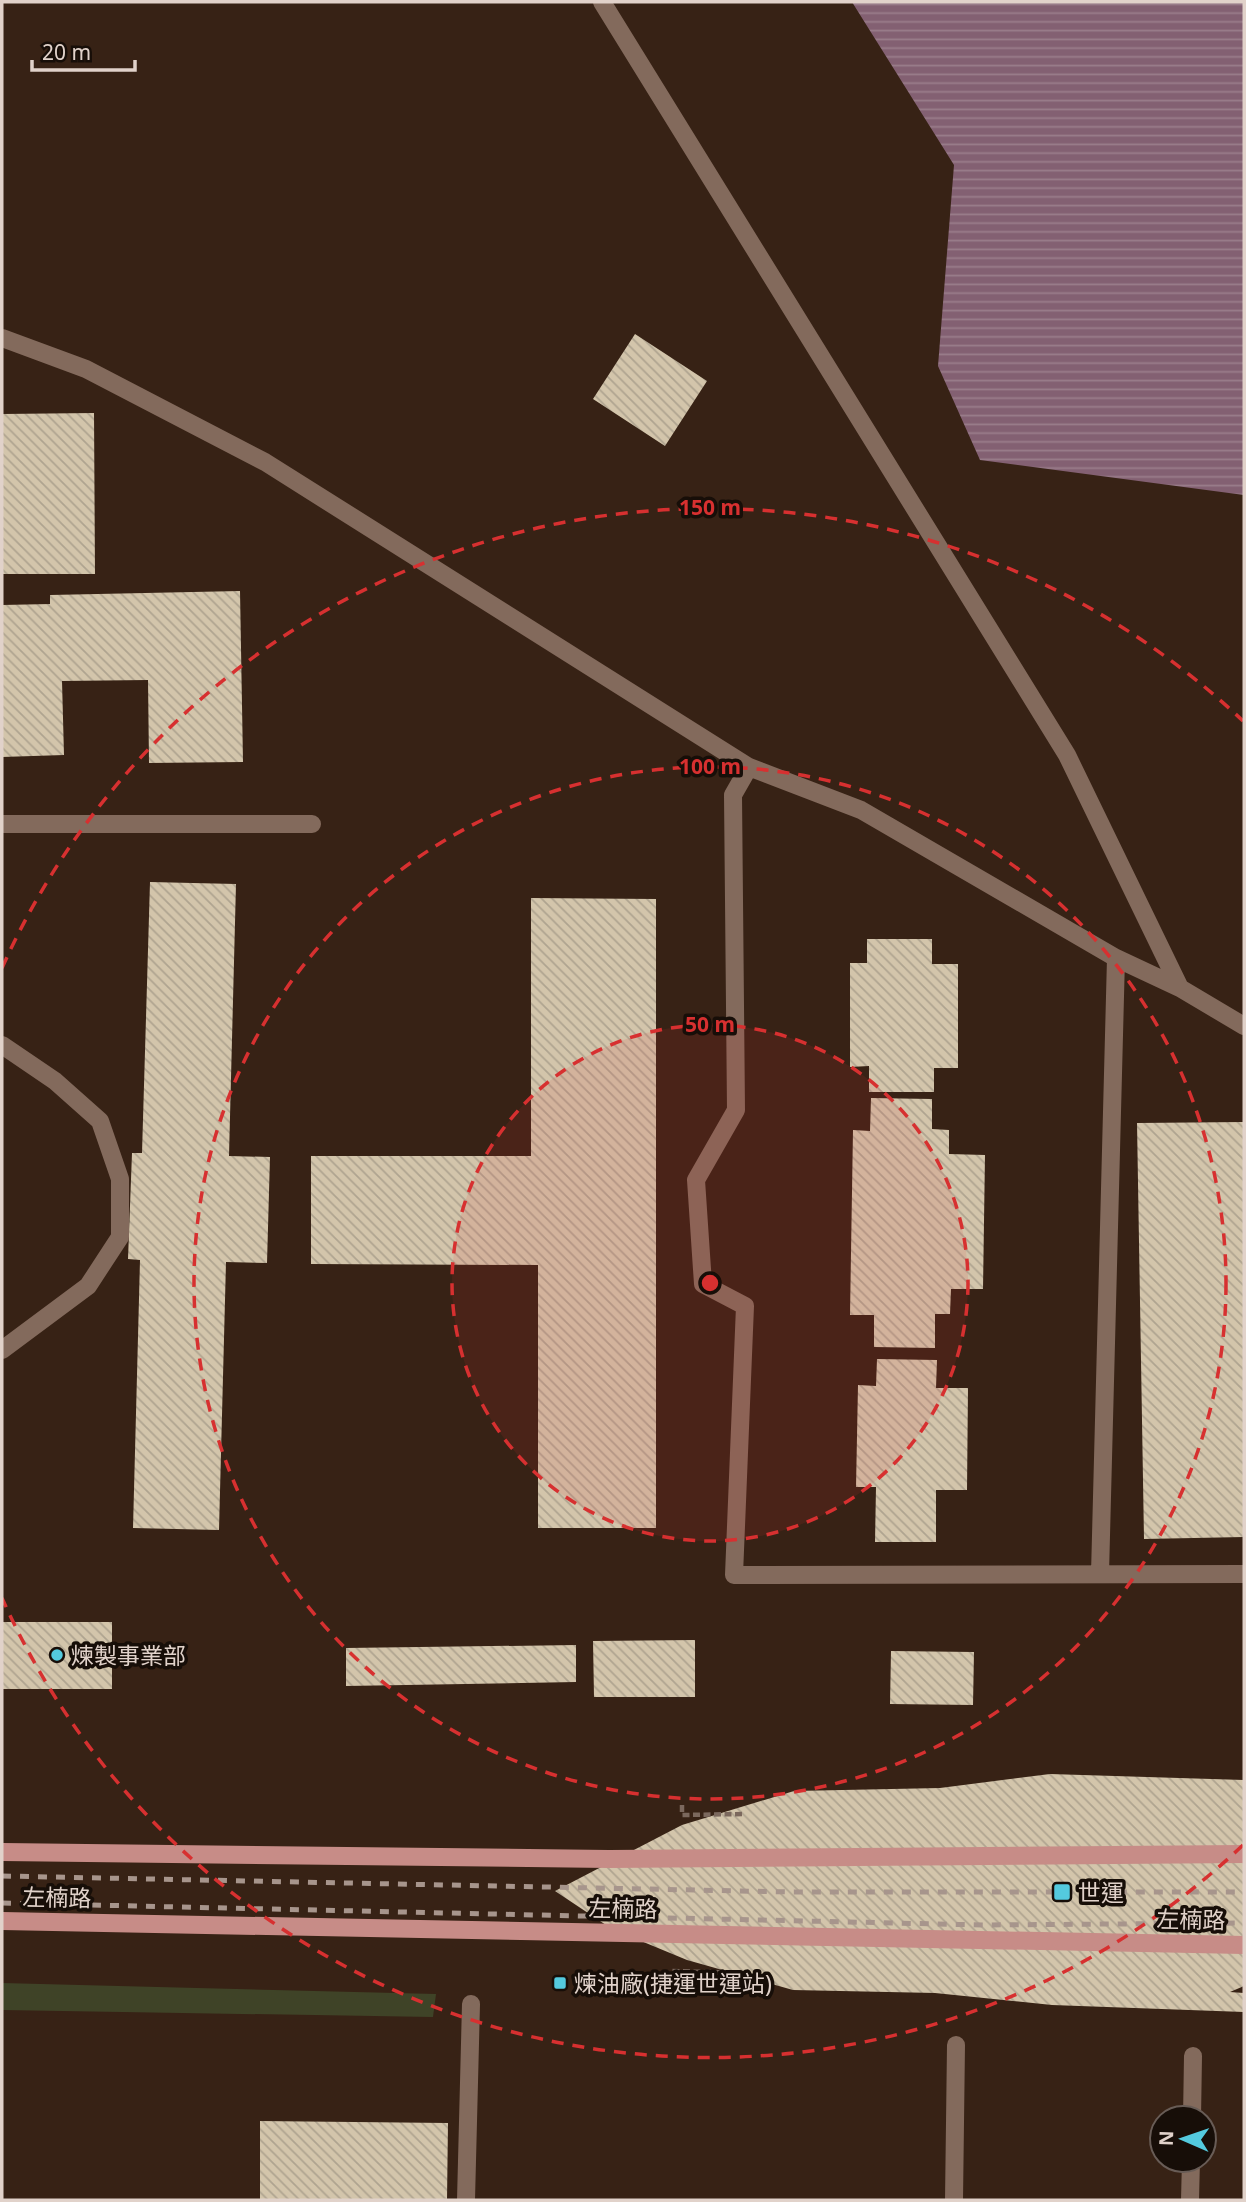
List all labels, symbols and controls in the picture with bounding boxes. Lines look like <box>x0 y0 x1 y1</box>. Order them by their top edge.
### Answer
scale bar <box>32 28 135 72</box>
text: 20 m <box>42 38 91 66</box>
text: 150 m <box>679 493 741 521</box>
text: 100 m <box>679 752 741 780</box>
text: 50 m <box>685 1010 735 1038</box>
centre of rings <box>698 1271 722 1295</box>
place label: 煉製事業部 <box>71 1639 186 1671</box>
marker: 煉製事業部 <box>49 1647 65 1663</box>
place label: 世運 <box>1078 1876 1124 1908</box>
street label: 左楠路 <box>22 1880 92 1914</box>
marker: 世運 <box>1052 1882 1072 1902</box>
street label: 左楠路 <box>588 1891 658 1925</box>
street label: 左楠路 <box>1156 1902 1226 1936</box>
place label: 煉油廠(捷運世運站) <box>574 1967 772 1999</box>
marker: 煉油廠(捷運世運站) <box>552 1975 568 1991</box>
north arrow <box>1148 2104 1218 2174</box>
text: N <box>1153 2130 1179 2147</box>

